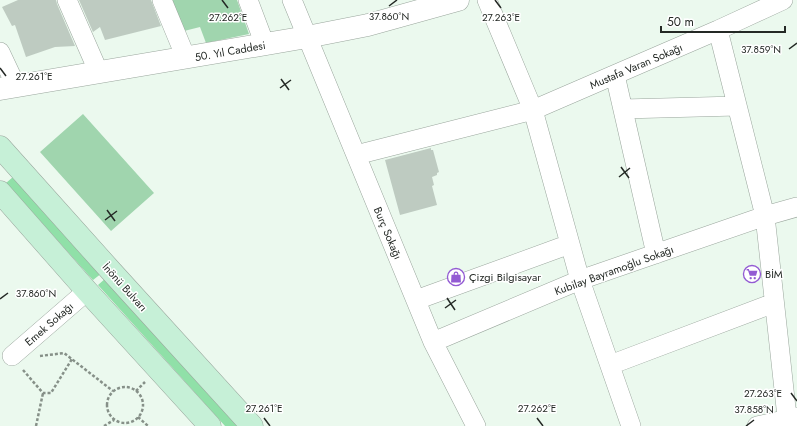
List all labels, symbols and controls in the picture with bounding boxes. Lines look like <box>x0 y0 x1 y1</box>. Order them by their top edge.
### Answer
scale bar <box>661 8 785 34</box>
text: 37.860°N <box>369 9 409 24</box>
text: 27.262°E <box>209 10 247 25</box>
text: 27.263°E <box>482 10 520 25</box>
text: 50 m <box>667 13 694 31</box>
street label: 50. Yıl Caddesi <box>193 37 267 65</box>
street label: Mustafa Varan Sokağı <box>587 39 685 93</box>
text: 37.859°N <box>741 42 781 57</box>
text: 27.261°E <box>15 69 53 84</box>
street label: Burç Sokağı <box>370 204 406 262</box>
street label: Kubilay Bayramoğlu Sokağı <box>552 241 676 299</box>
street label: İnönü Bulvarı <box>99 259 151 315</box>
supermarket icon: BİM <box>742 264 762 284</box>
place label: BİM <box>765 266 783 282</box>
shop icon: Çizgi Bilgisayar <box>446 267 466 287</box>
place label: Çizgi Bilgisayar <box>469 269 541 285</box>
text: 37.860°N <box>16 286 56 301</box>
street label: Emek Sokağı <box>21 298 77 350</box>
text: 27.263°E <box>744 386 782 401</box>
text: 27.261°E <box>245 401 283 416</box>
text: 27.262°E <box>518 401 556 416</box>
text: 37.858°N <box>734 402 774 417</box>

